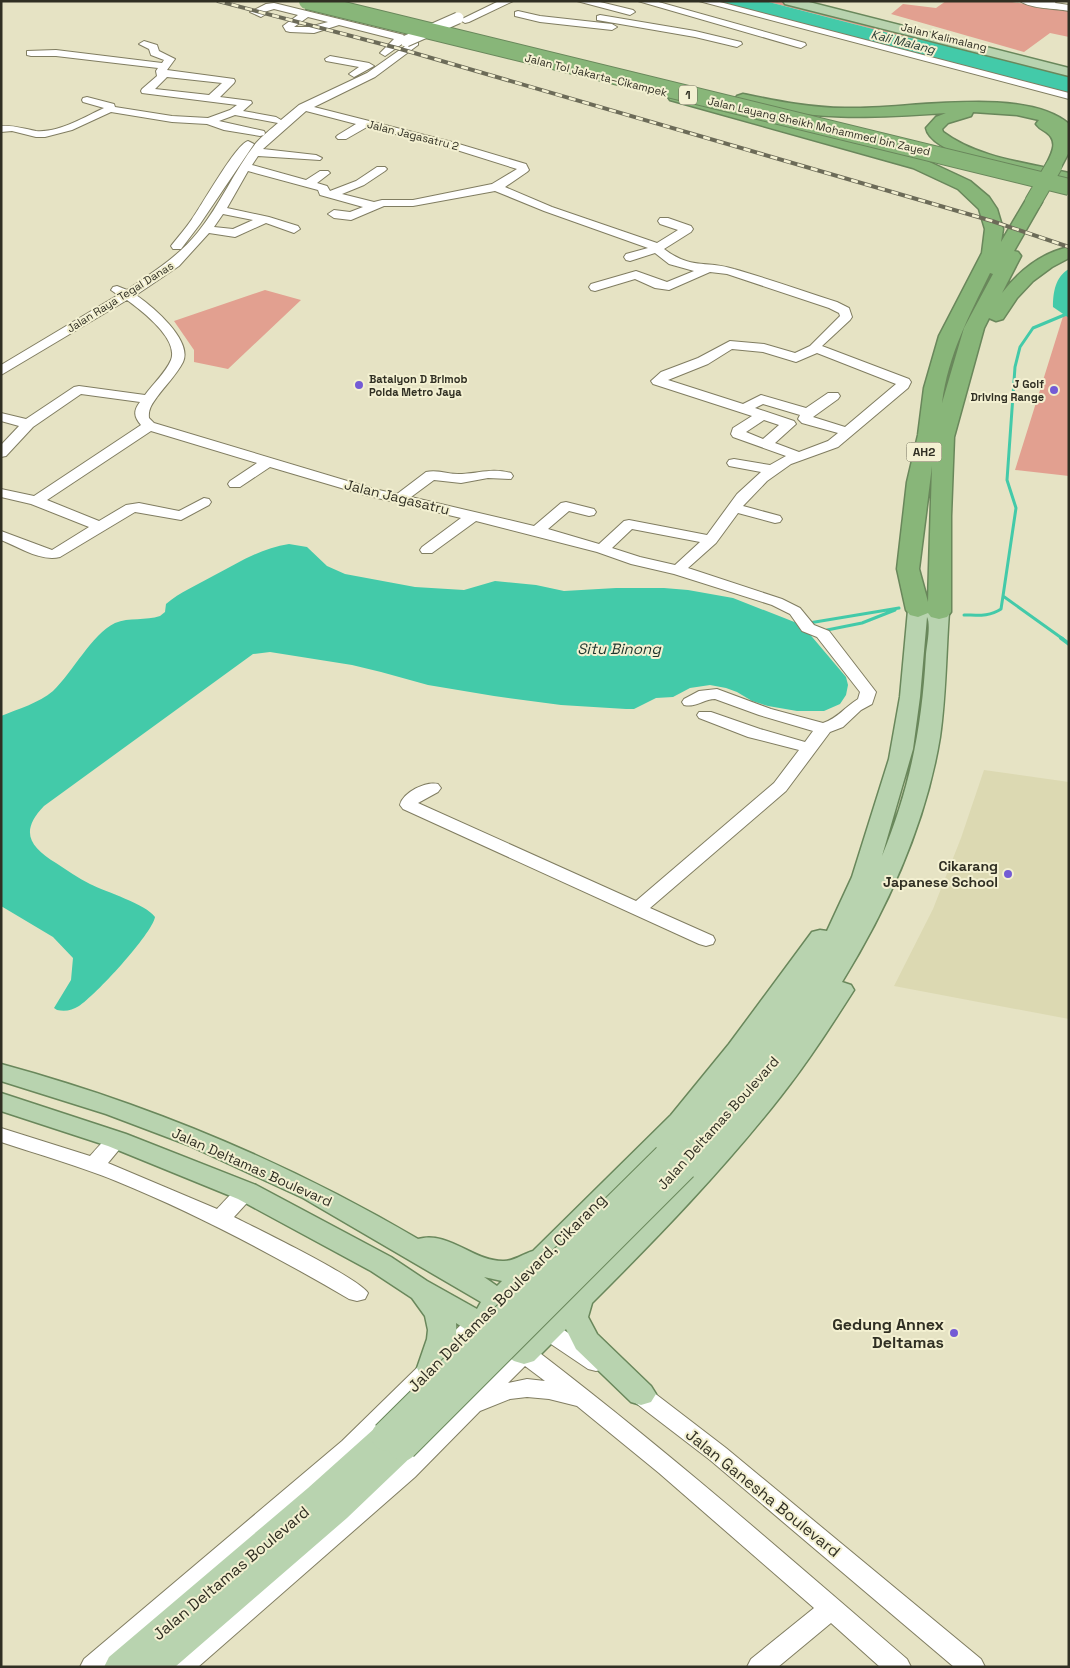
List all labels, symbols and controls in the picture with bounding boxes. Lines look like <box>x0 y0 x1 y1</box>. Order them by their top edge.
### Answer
street label: Jalan Kalimalang <box>900 20 988 54</box>
water label: Kali Malang <box>869 26 938 58</box>
street label: Jalan Tol Jakarta–Cikampek <box>523 51 669 99</box>
road number: 1 <box>679 86 697 104</box>
street label: Jalan Layang Sheikh Mohammed bin Zayed <box>706 94 932 158</box>
street label: Jalan Jagasatru 2 <box>366 117 461 153</box>
street label: Jalan Raya Tegal Danas <box>64 258 176 336</box>
place label: Batalyon D Brimob Polda Metro Jaya <box>369 372 468 399</box>
place label: J Golf Driving Range <box>970 377 1044 404</box>
marker: Batalyon D Brimob Polda Metro Jaya <box>353 379 365 391</box>
marker: J Golf Driving Range <box>1048 384 1060 396</box>
road number: AH2 <box>906 442 942 462</box>
street label: Jalan Jagasatru <box>343 475 451 519</box>
water label: Situ Binong <box>577 639 662 658</box>
place label: Cikarang Japanese School <box>883 857 998 891</box>
marker: Cikarang Japanese School <box>1002 868 1014 880</box>
street label: Jalan Deltamas Boulevard <box>653 1053 783 1193</box>
street label: Jalan Deltamas Boulevard <box>169 1124 335 1210</box>
street label: Jalan Deltamas Boulevard, Cikarang <box>403 1189 611 1397</box>
place label: Gedung Annex Deltamas <box>832 1314 945 1353</box>
marker: Gedung Annex Deltamas <box>948 1327 960 1339</box>
street label: Jalan Ganesha Boulevard <box>681 1424 845 1562</box>
street label: Jalan Deltamas Boulevard <box>148 1501 314 1645</box>

